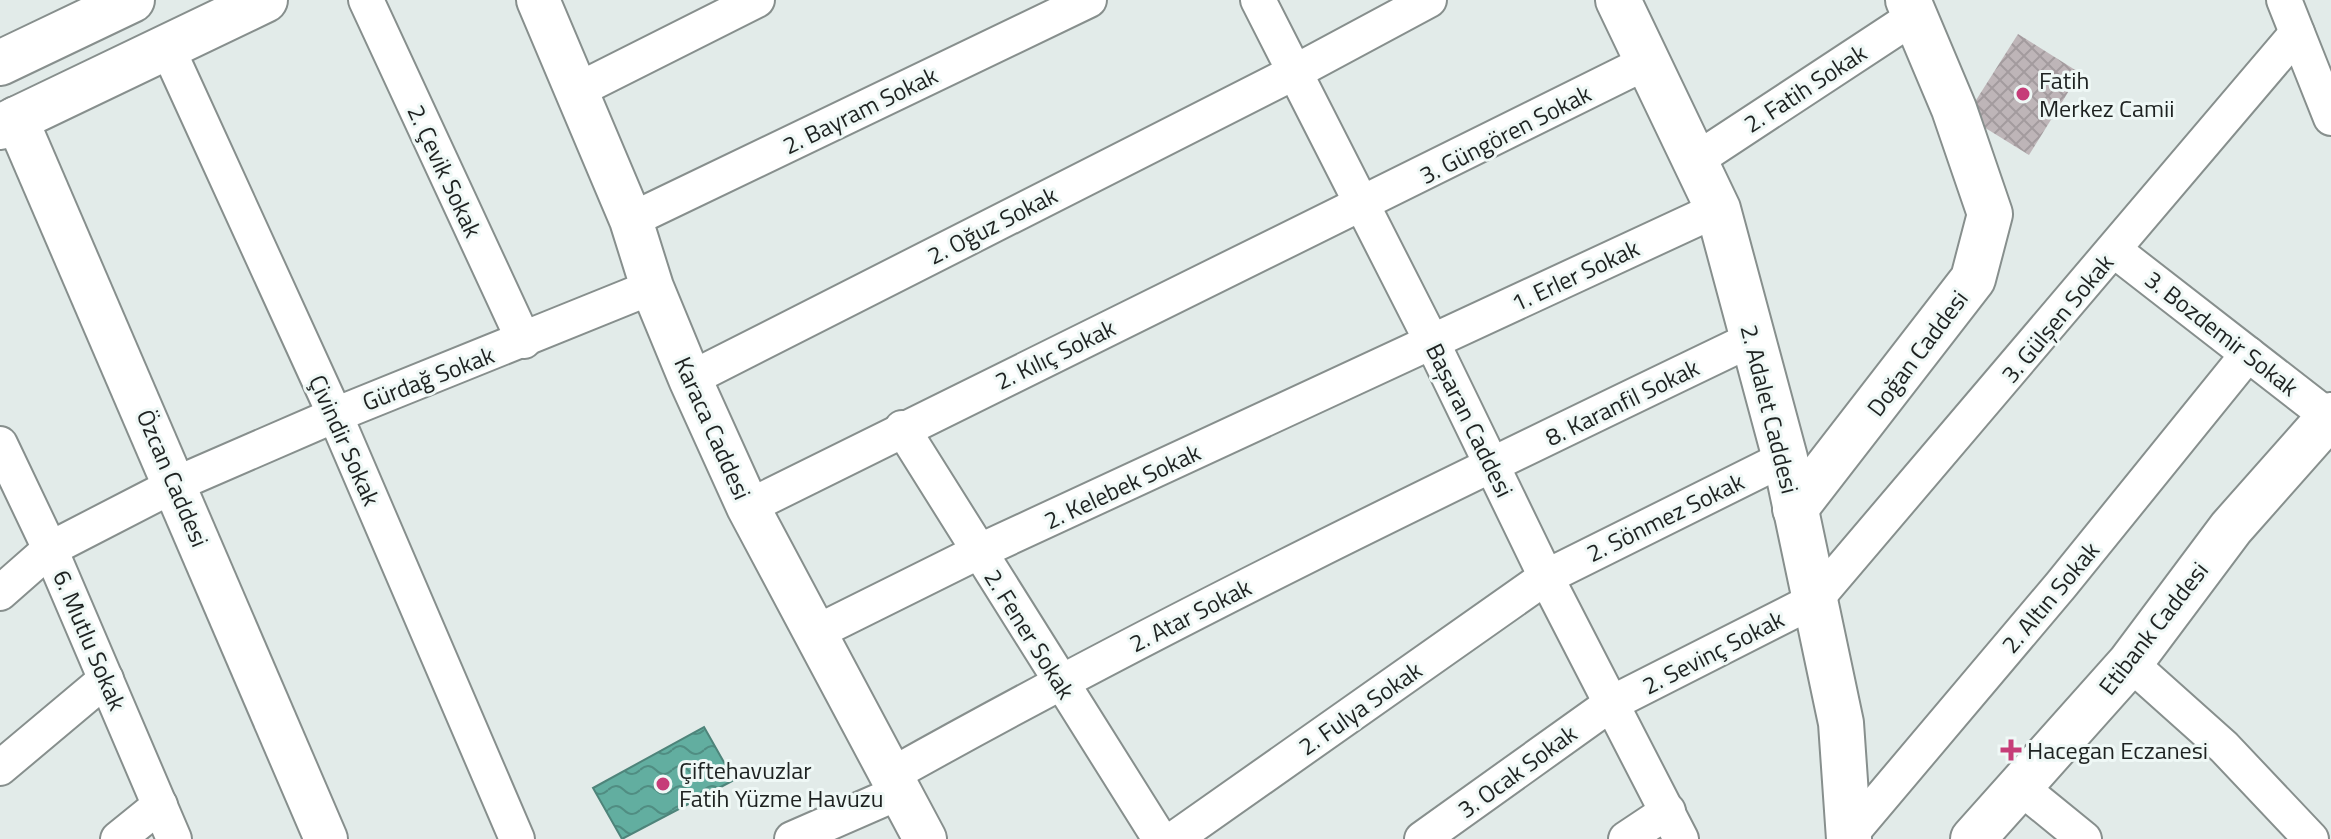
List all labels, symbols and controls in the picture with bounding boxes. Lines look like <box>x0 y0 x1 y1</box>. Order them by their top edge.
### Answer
street label: 2. Fatih Sokak <box>1736 34 1874 141</box>
street label: 2. Bayram Sokak <box>776 57 944 163</box>
place label: Fatih Merkez Camii <box>2039 62 2175 126</box>
street label: 3. Güngören Sokak <box>1413 75 1598 193</box>
marker: Fatih Merkez Camii <box>2014 85 2032 103</box>
street label: 2. Çevik Sokak <box>398 99 492 244</box>
street label: 2. Oğuz Sokak <box>921 177 1064 273</box>
street label: 1. Erler Sokak <box>1505 229 1645 320</box>
street label: 3. Gülşen Sokak <box>1992 245 2122 390</box>
street label: 3. Bozdemir Sokak <box>2137 261 2307 405</box>
street label: Doğan Caddesi <box>1858 282 1976 424</box>
street label: 2. Kılıç Sokak <box>989 309 1122 399</box>
street label: 2. Adalet Caddesi <box>1732 321 1808 497</box>
street label: Gürdağ Sokak <box>357 336 500 420</box>
street label: Başaran Caddesi <box>1417 337 1523 503</box>
street label: 8. Karanfil Sokak <box>1539 349 1706 455</box>
street label: Karaca Caddesi <box>665 351 761 505</box>
street label: Çivindir Sokak <box>300 369 390 512</box>
street label: Özcan Caddesi <box>128 404 218 552</box>
street label: 2. Kelebek Sokak <box>1038 434 1207 538</box>
street label: 2. Sönmez Sokak <box>1580 463 1750 571</box>
street label: 2. Altın Sokak <box>1992 533 2108 661</box>
street label: Etibank Caddesi <box>2090 554 2216 702</box>
street label: 2. Fener Sokak <box>976 562 1085 706</box>
street label: 6. Mutlu Sokak <box>44 564 136 716</box>
street label: 2. Atar Sokak <box>1123 569 1258 661</box>
street label: 2. Sevinç Sokak <box>1636 601 1791 703</box>
street label: 2. Fulya Sokak <box>1291 652 1430 764</box>
street label: 3. Ocak Sokak <box>1450 715 1584 827</box>
place label: Hacegan Eczanesi <box>2027 732 2208 768</box>
marker: Hacegan Eczanesi <box>2002 741 2020 759</box>
place label: Çiftehavuzlar Fatih Yüzme Havuzu <box>679 752 883 816</box>
marker: Çiftehavuzlar Fatih Yüzme Havuzu <box>654 775 672 793</box>

